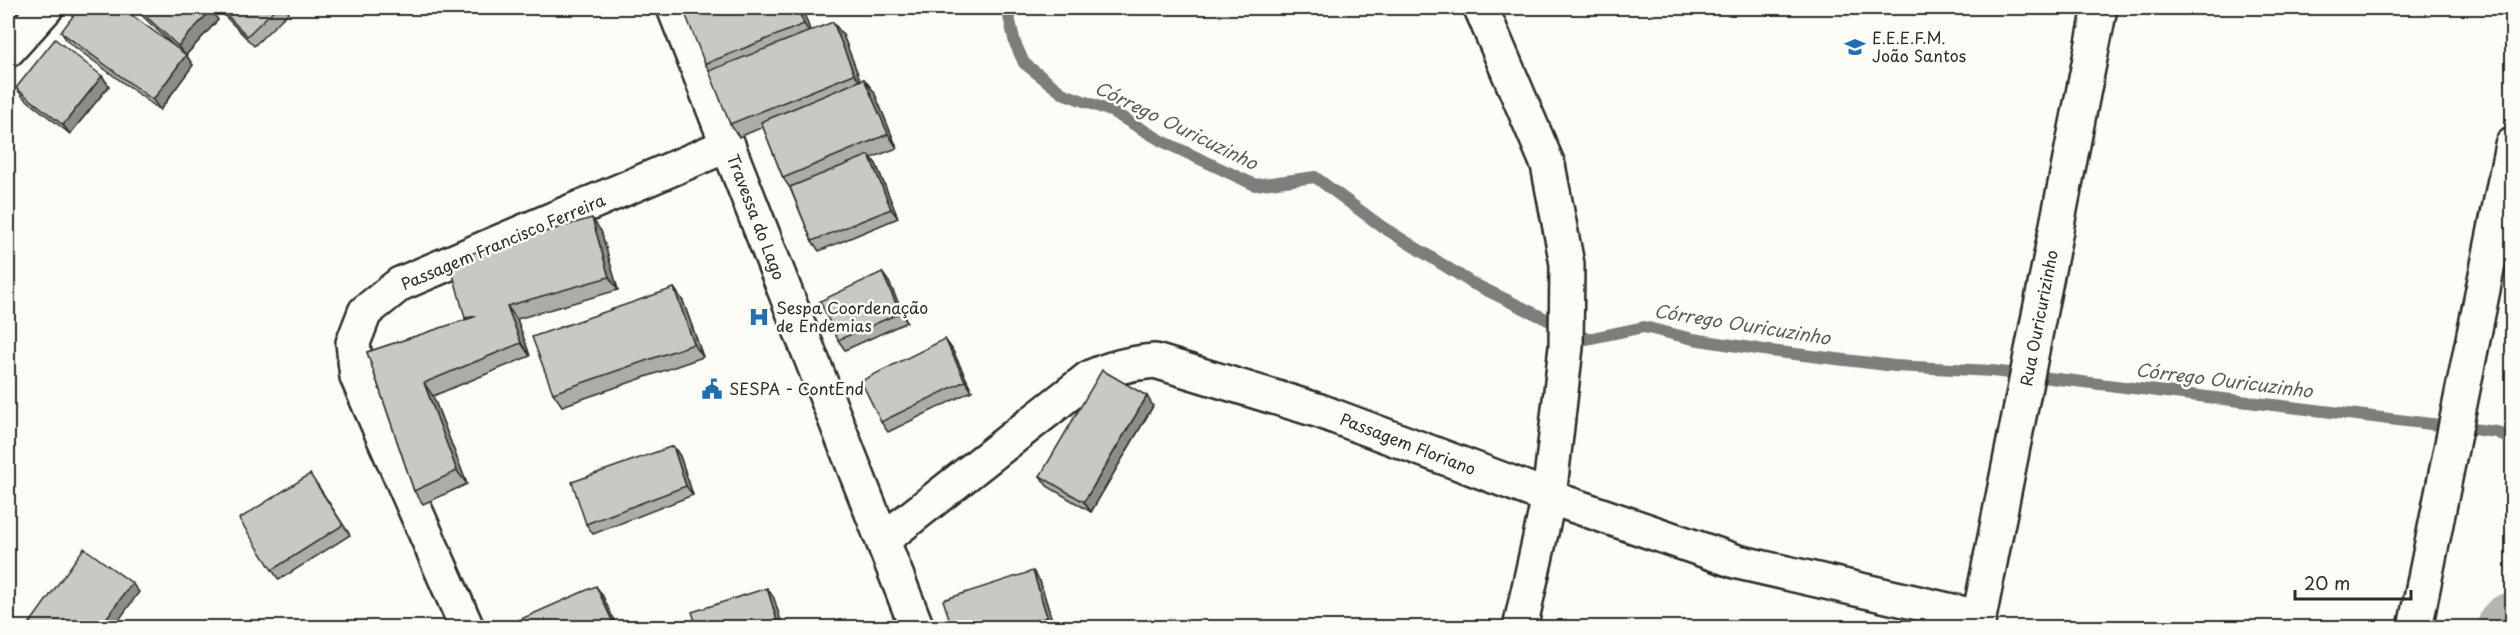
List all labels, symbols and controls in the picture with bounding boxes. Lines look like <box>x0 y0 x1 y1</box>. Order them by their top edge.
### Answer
place label: E.E.E.F.M. João Santos <box>1872 25 1966 67</box>
school or university icon: E.E.E.F.M. João Santos <box>1843 35 1867 59</box>
water label: Córrego Ouricuzinho <box>1091 73 1263 176</box>
street label: Travessa do Lago <box>722 150 792 283</box>
street label: Passagem Francisco Ferreira <box>397 187 608 295</box>
street label: Rua Ouricurizinho <box>2013 248 2063 388</box>
place label: Sespa Coordenação de Endemias <box>776 295 928 337</box>
water label: Córrego Ouricuzinho <box>1652 296 1833 351</box>
hospital icon: Sespa Coordenação de Endemias <box>747 305 771 329</box>
water label: Córrego Ouricuzinho <box>2134 355 2315 404</box>
place label: SESPA - ContEnd <box>729 376 864 400</box>
public building icon: SESPA - ContEnd <box>700 377 724 401</box>
street label: Passagem Floriano <box>1337 406 1480 480</box>
scale bar <box>2295 563 2410 601</box>
text: 20 m <box>2304 569 2350 596</box>

